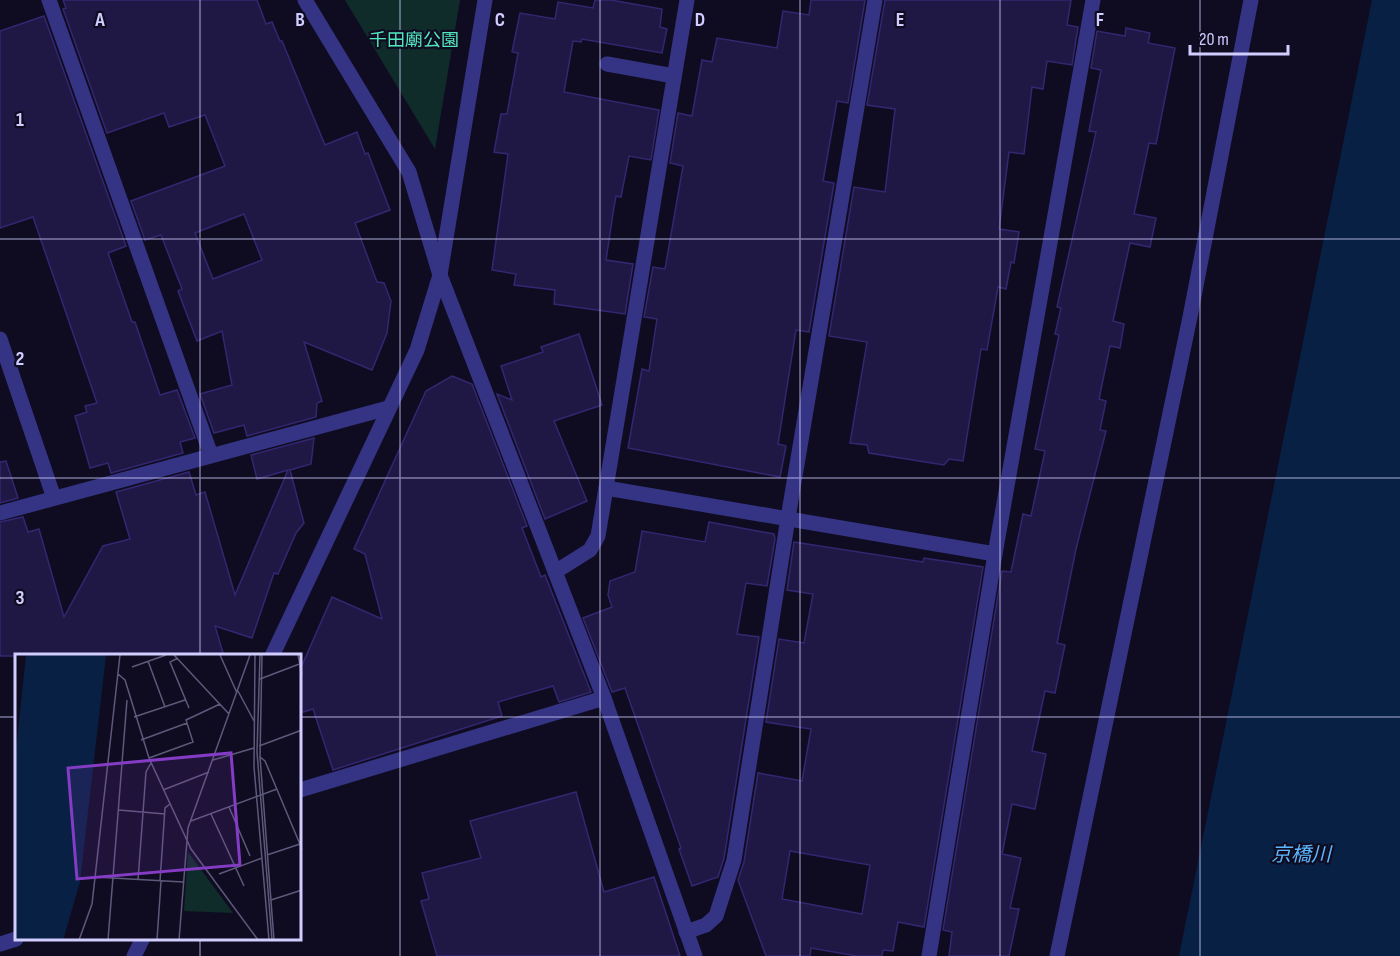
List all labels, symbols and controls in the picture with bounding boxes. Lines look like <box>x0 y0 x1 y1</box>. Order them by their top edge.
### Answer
text: A <box>94 8 105 32</box>
text: B <box>295 8 305 32</box>
text: C <box>495 8 505 32</box>
text: D <box>695 8 705 32</box>
text: E <box>896 8 904 32</box>
text: F <box>1096 8 1104 32</box>
scale bar <box>1190 18 1288 56</box>
text: 20 m <box>1199 29 1229 50</box>
park label: 千田廟公園 <box>369 30 459 51</box>
text: 1 <box>16 108 24 132</box>
text: 2 <box>16 347 24 371</box>
text: 3 <box>16 586 25 610</box>
inset map <box>15 654 302 941</box>
water label: 京橋川 <box>1271 843 1333 867</box>

